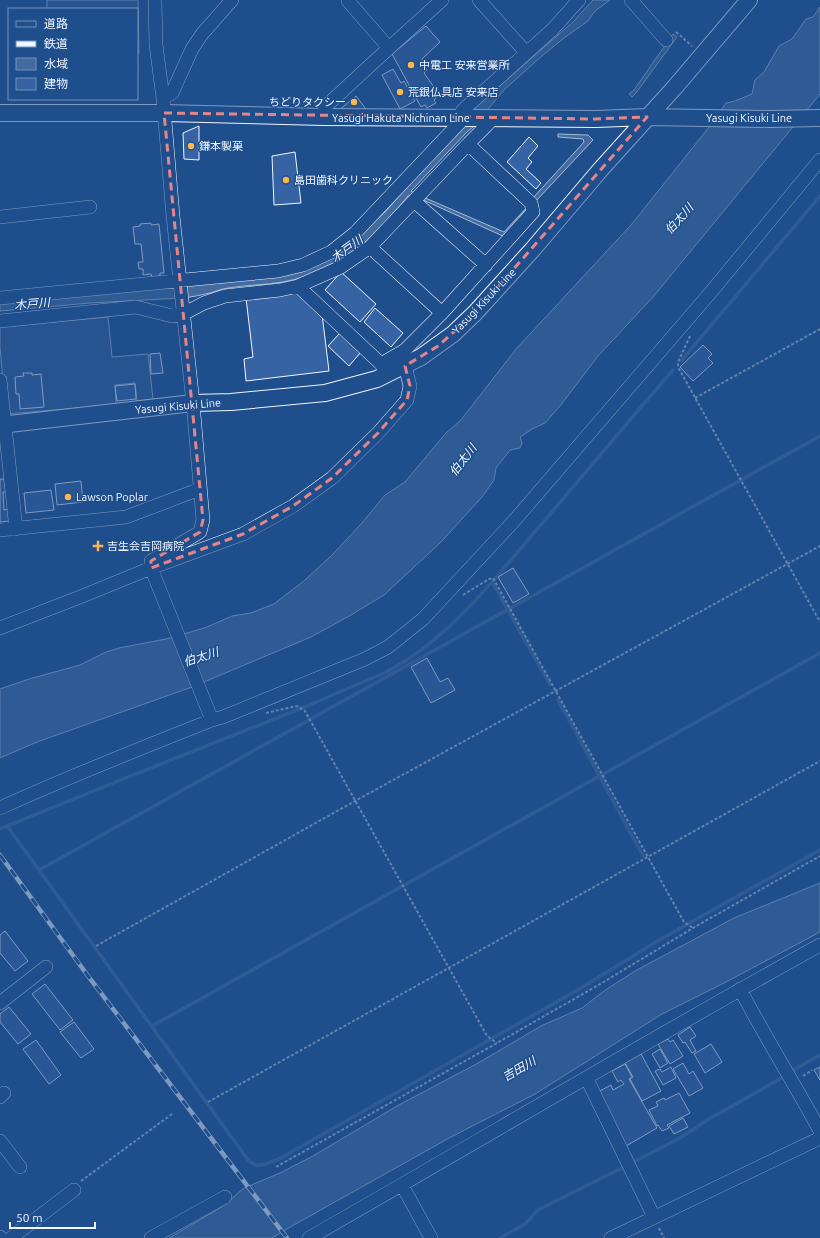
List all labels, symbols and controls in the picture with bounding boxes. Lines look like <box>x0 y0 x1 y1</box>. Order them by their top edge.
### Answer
legend <box>8 8 138 100</box>
text: 道路 <box>44 17 68 30</box>
text: 鉄道 <box>44 37 68 50</box>
text: 水域 <box>44 57 68 70</box>
place label: 中電工 安来営業所 <box>419 59 511 71</box>
marker: 中電工 安来営業所 <box>406 60 416 70</box>
text: 建物 <box>44 77 68 90</box>
place label: 荒銀仏具店 安来店 <box>408 86 499 98</box>
marker: 荒銀仏具店 安来店 <box>395 87 405 97</box>
place label: ちどりタクシー <box>269 96 346 108</box>
marker: ちどりタクシー <box>349 97 359 107</box>
street label: Yasugi Hakuta Nichinan Line <box>332 112 470 124</box>
street label: Yasugi Kisuki Line <box>706 112 792 124</box>
place label: 鎌本製菓 <box>199 140 243 152</box>
marker: 鎌本製菓 <box>186 141 196 151</box>
place label: 島田歯科クリニック <box>294 174 393 186</box>
marker: 島田歯科クリニック <box>281 175 291 185</box>
water label: 伯太川 <box>662 199 697 236</box>
water label: 木戸川 <box>328 232 367 264</box>
street label: Yasugi Kisuki Line <box>450 266 518 336</box>
water label: 木戸川 <box>13 295 52 312</box>
street label: Yasugi Kisuki Line <box>135 396 221 416</box>
water label: 伯太川 <box>446 440 480 478</box>
place label: Lawson Poplar <box>76 491 149 503</box>
marker: Lawson Poplar <box>63 492 73 502</box>
marker: 吉生会吉岡病院 <box>92 540 104 552</box>
place label: 吉生会吉岡病院 <box>107 540 184 552</box>
water label: 伯太川 <box>182 644 222 668</box>
water label: 吉田川 <box>500 1053 539 1083</box>
scale bar <box>10 1204 95 1230</box>
text: 50 m <box>16 1211 43 1224</box>

